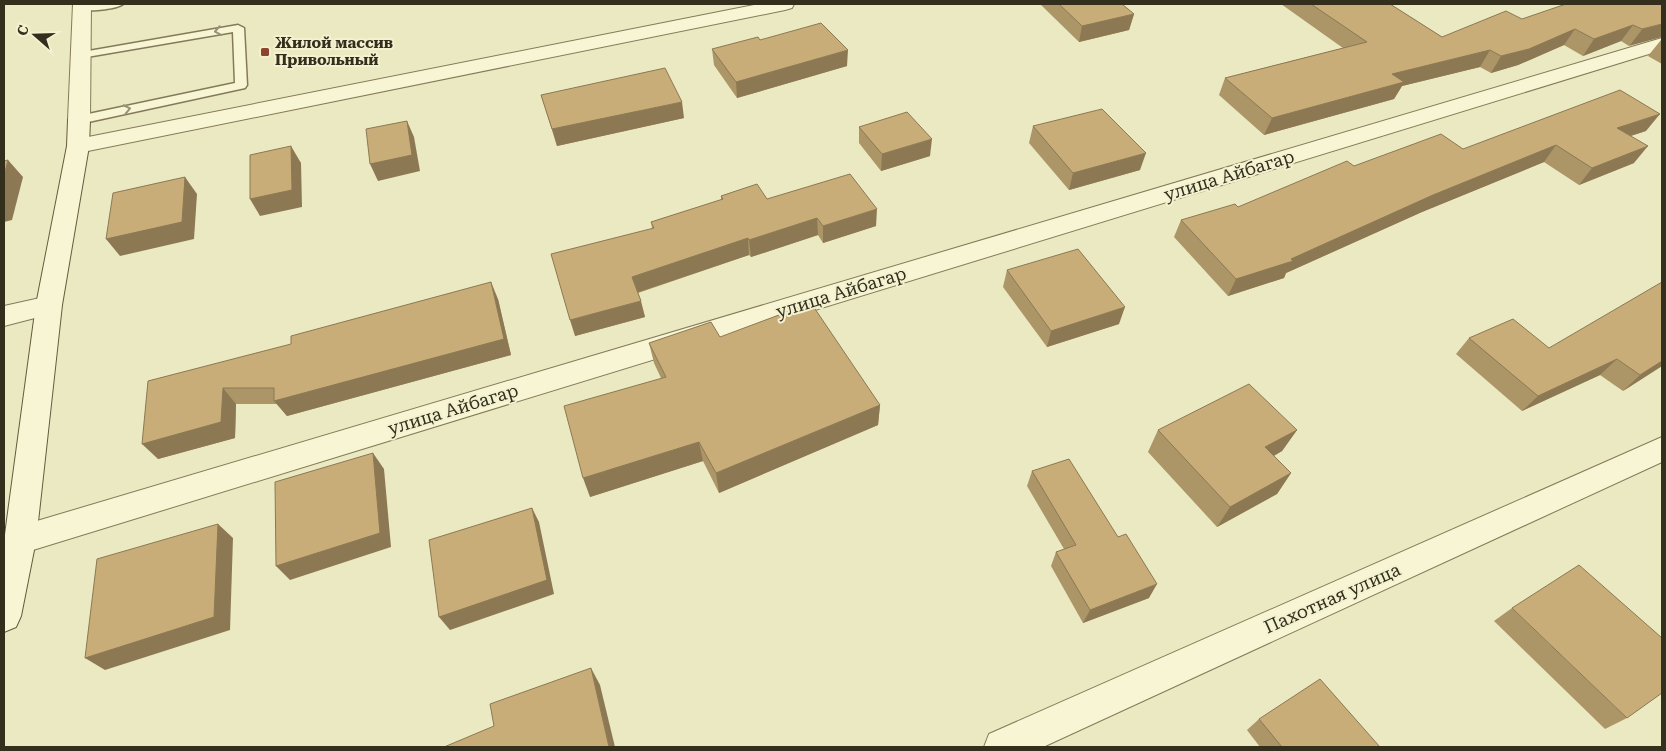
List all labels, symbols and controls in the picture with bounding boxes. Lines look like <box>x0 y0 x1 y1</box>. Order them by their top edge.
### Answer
north arrow <box>10 10 60 60</box>
text: С <box>14 23 32 38</box>
one-way arrow <box>213 26 222 36</box>
place label: Жилой массив Привольный <box>275 34 393 69</box>
marker: Жилой массив Привольный <box>259 46 271 58</box>
one-way arrow <box>122 105 131 115</box>
street label: улица Айбагар <box>1161 145 1297 205</box>
street label: улица Айбагар <box>773 262 909 322</box>
street label: улица Айбагар <box>385 379 521 439</box>
street label: Пахотная улица <box>1260 558 1404 638</box>

